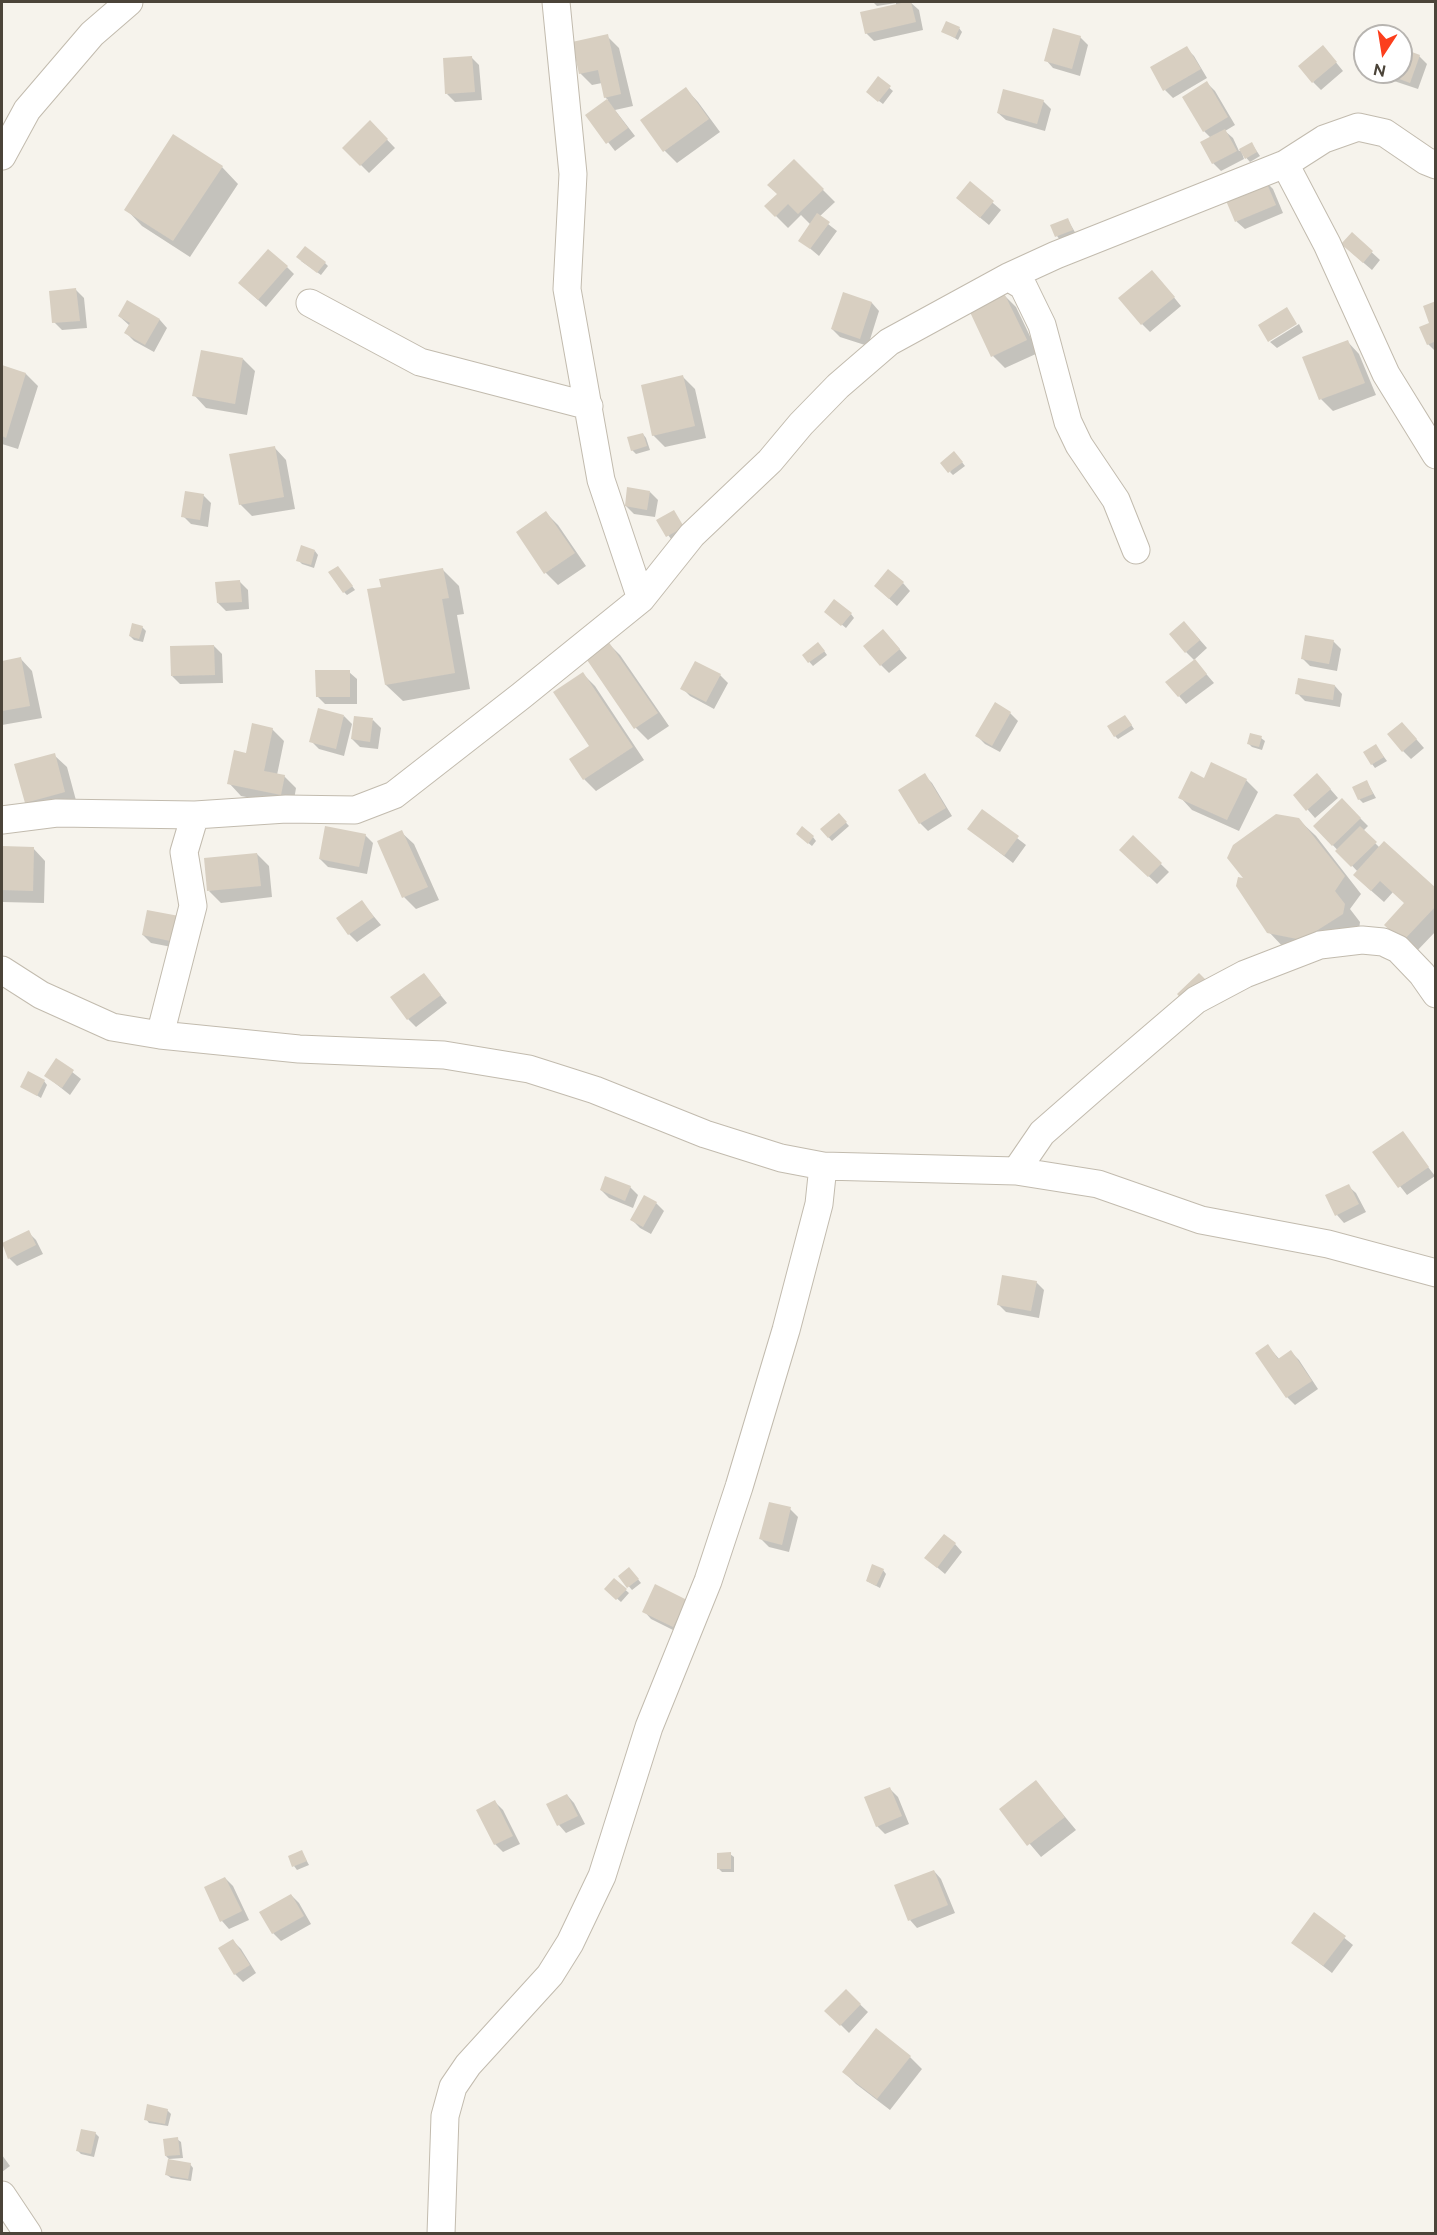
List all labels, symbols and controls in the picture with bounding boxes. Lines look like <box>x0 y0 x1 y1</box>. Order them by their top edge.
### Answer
north arrow <box>1353 24 1413 84</box>
text: N <box>1372 60 1388 81</box>

